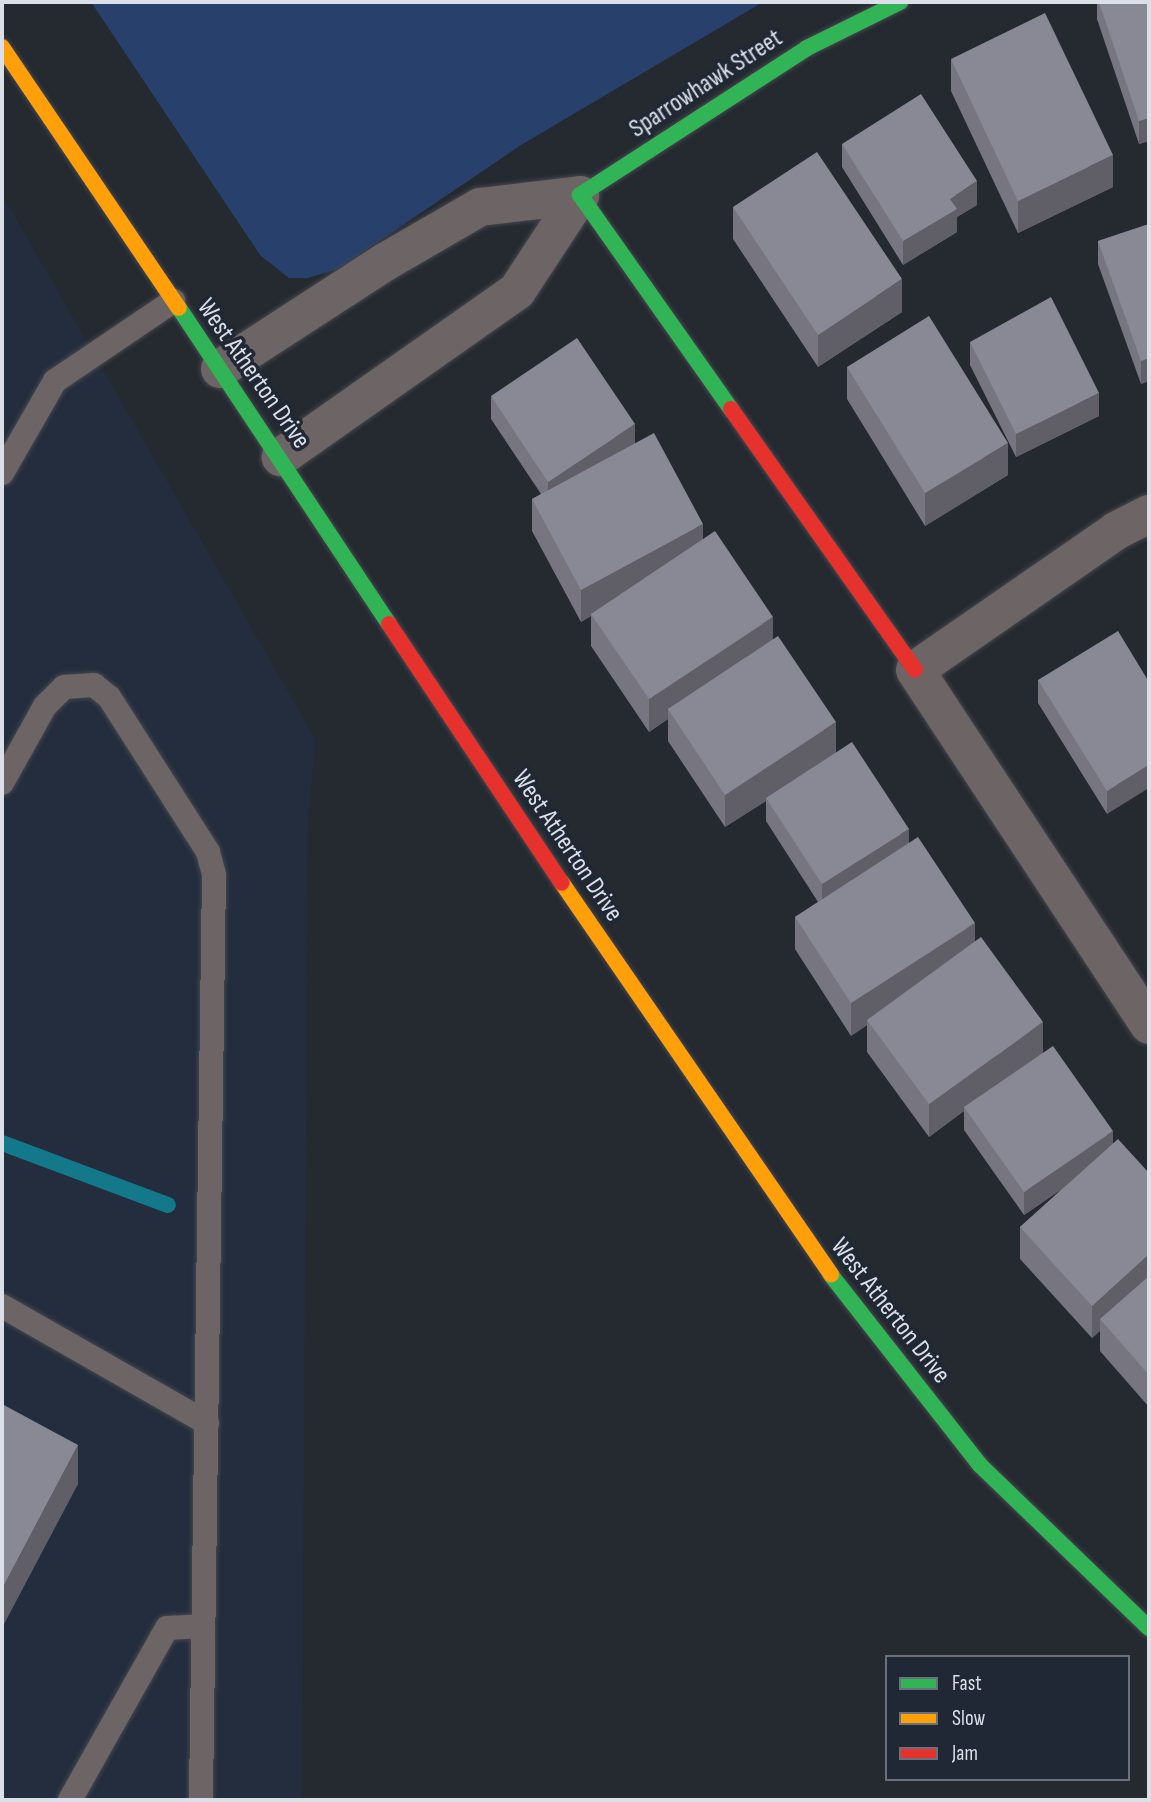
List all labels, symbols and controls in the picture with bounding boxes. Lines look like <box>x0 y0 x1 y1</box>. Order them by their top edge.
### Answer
street label: Sparrowhawk Street <box>624 23 788 145</box>
street label: West Atherton Drive <box>190 293 316 455</box>
street label: West Atherton Drive <box>505 764 629 928</box>
street label: West Atherton Drive <box>824 1232 956 1390</box>
legend <box>885 1655 1130 1781</box>
text: Fast <box>952 1671 982 1696</box>
text: Slow <box>952 1706 985 1731</box>
text: Jam <box>952 1741 978 1766</box>

